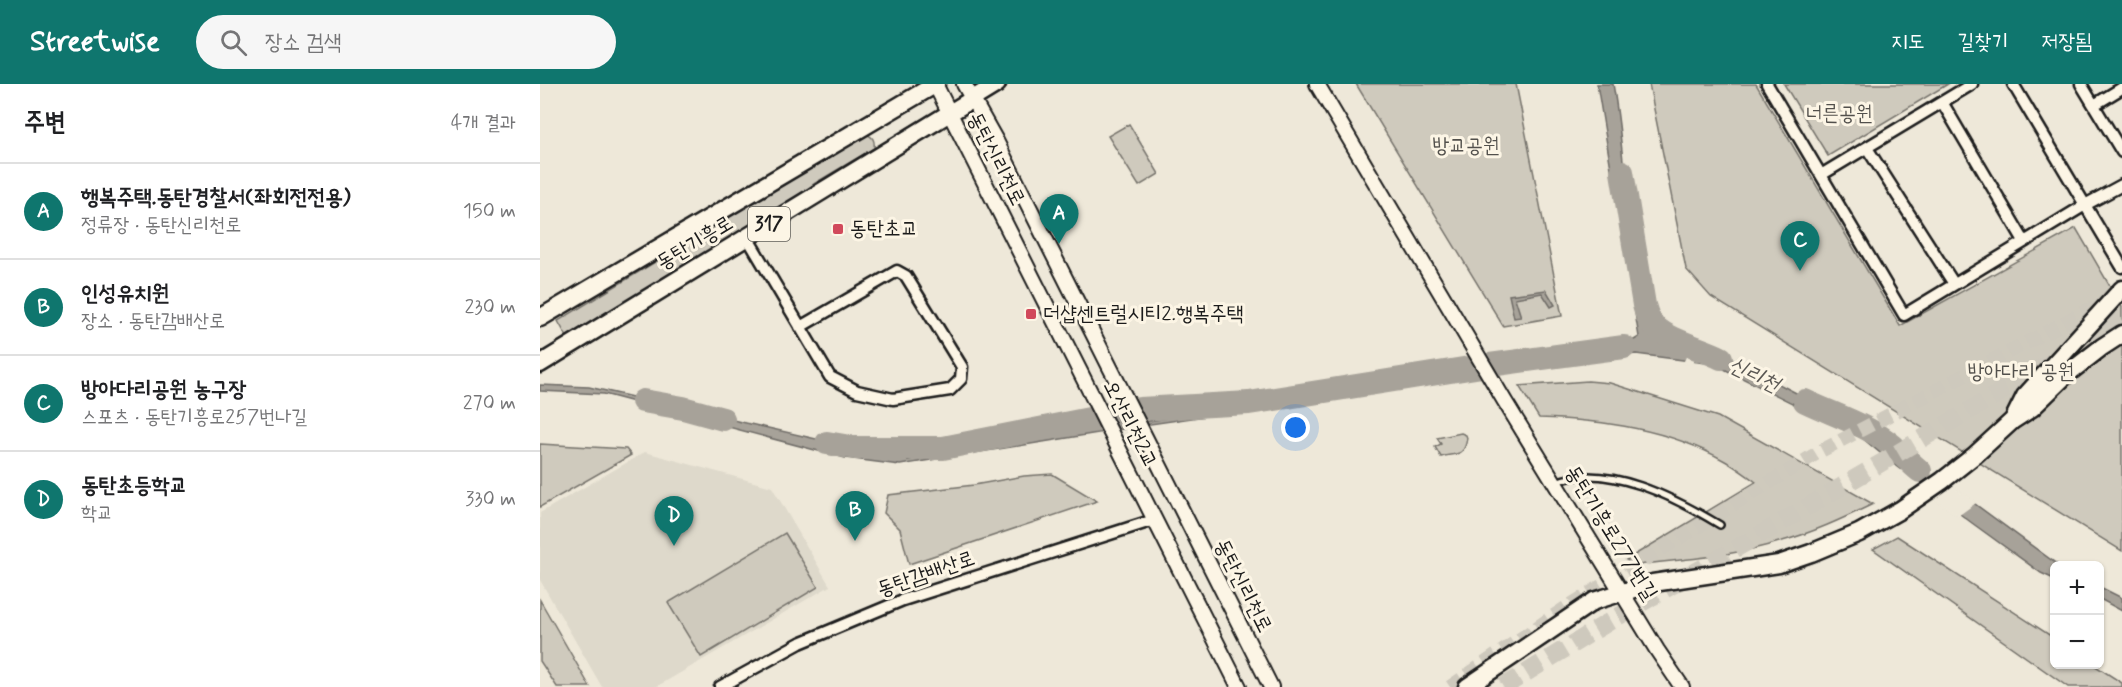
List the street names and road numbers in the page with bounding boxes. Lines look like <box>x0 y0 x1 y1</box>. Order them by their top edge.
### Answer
street label: 동탄신리천로 <box>961 107 1031 211</box>
road number: 317 <box>748 207 790 241</box>
street label: 동탄기흥로 <box>652 209 738 277</box>
street label: 오산리천2교 <box>1096 375 1164 473</box>
street label: 동탄기흥로277번길 <box>1558 460 1664 606</box>
street label: 동탄신리천로 <box>1208 534 1278 638</box>
street label: 동탄감배산로 <box>874 544 978 604</box>

